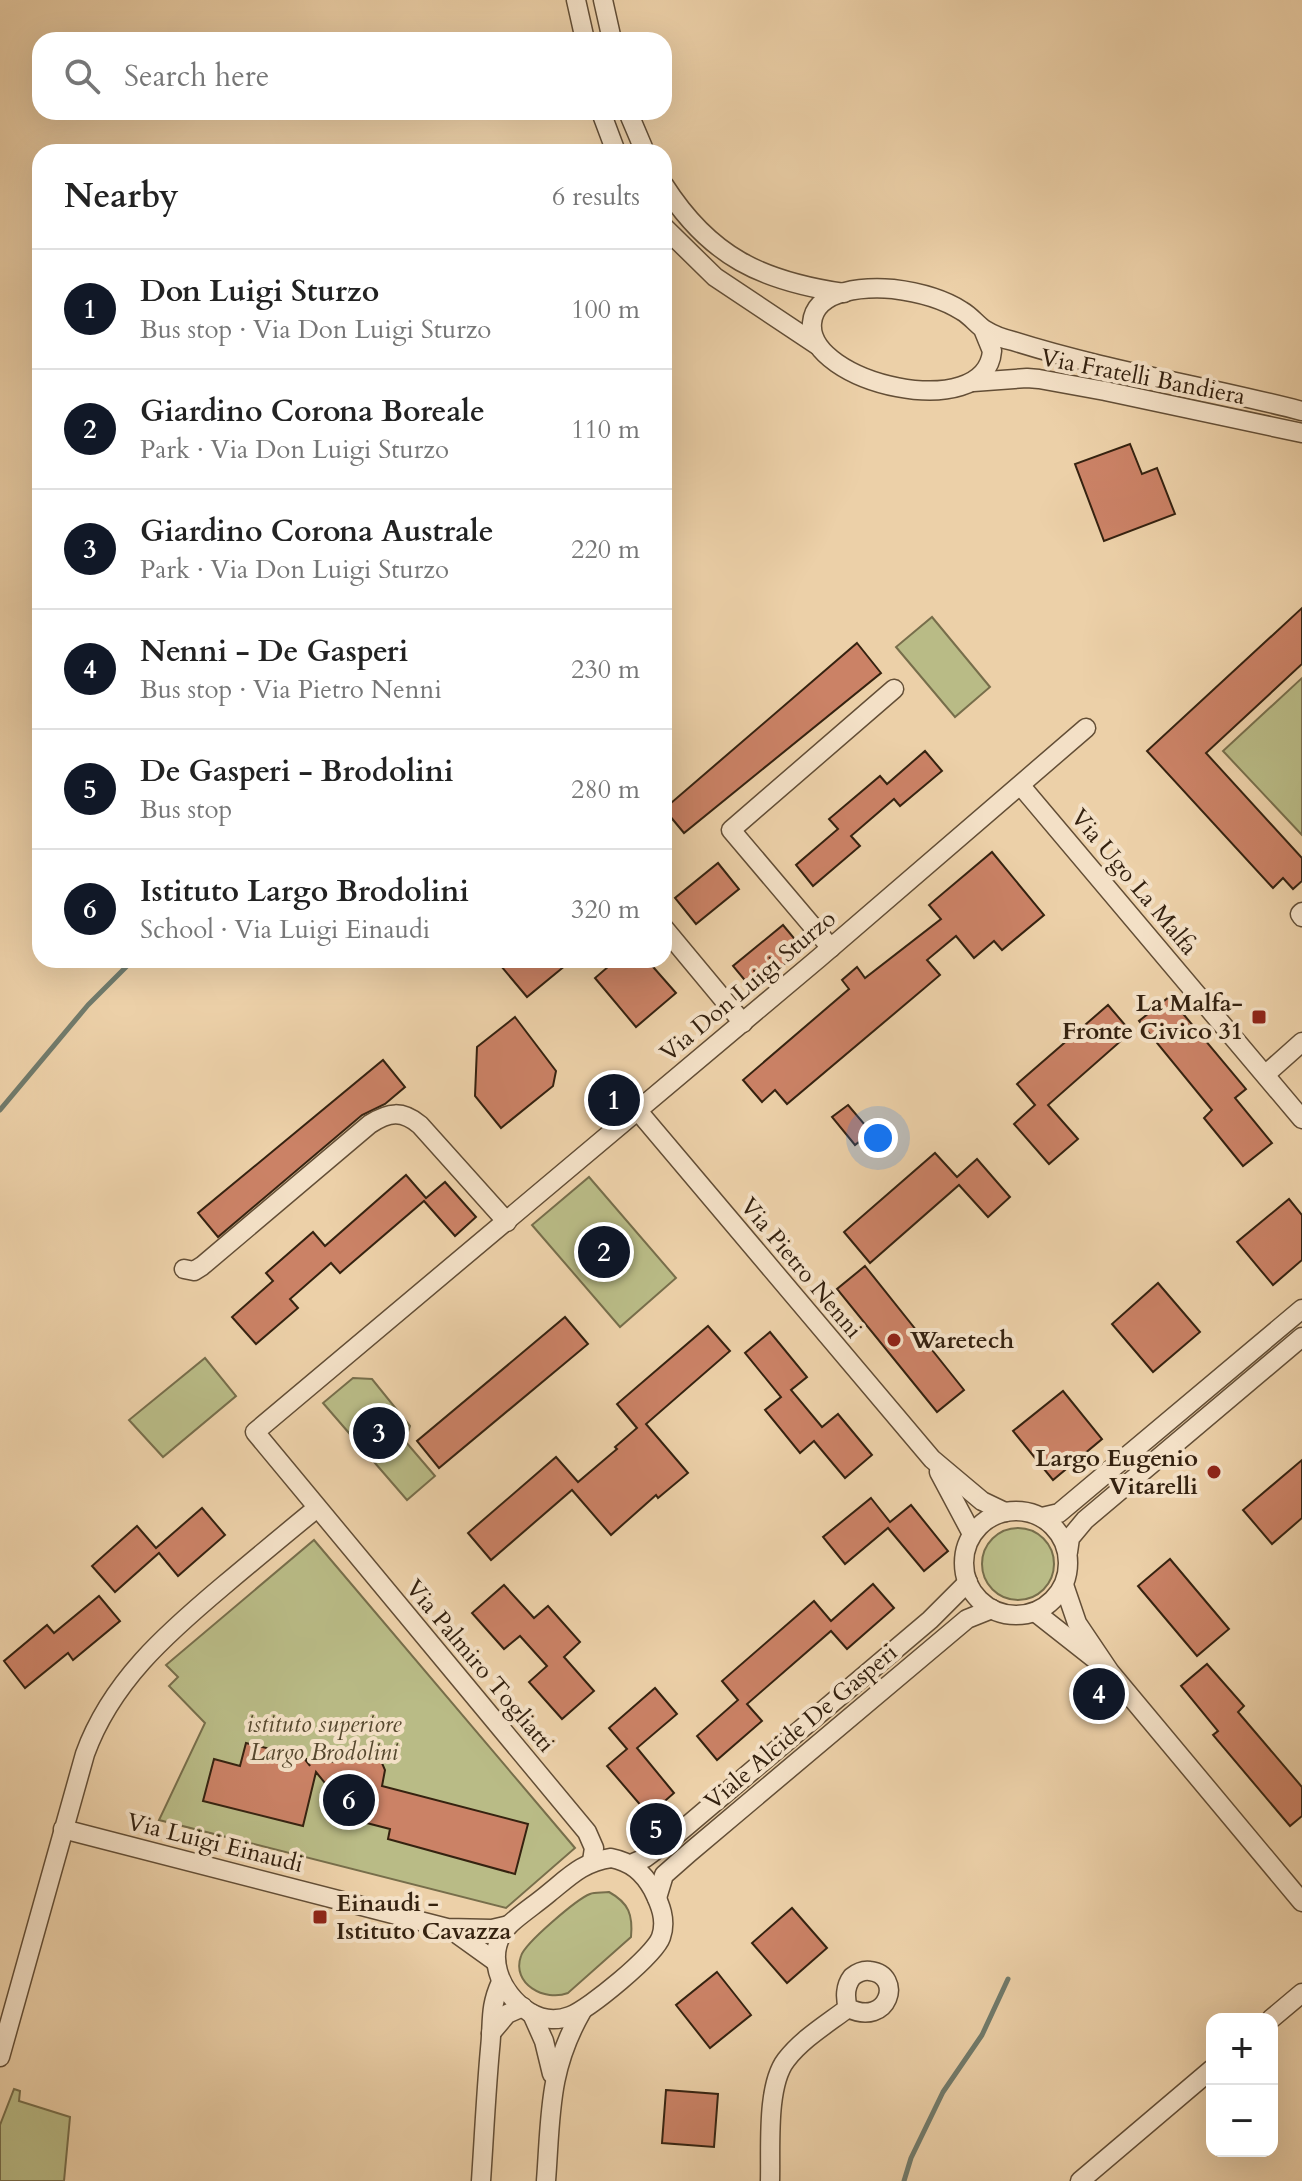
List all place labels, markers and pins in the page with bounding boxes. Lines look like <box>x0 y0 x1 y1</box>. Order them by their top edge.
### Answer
place label: La Malfa- Fronte Civico 31 <box>1062 987 1243 1048</box>
marker: La Malfa- Fronte Civico 31 <box>1250 1008 1268 1026</box>
pin: 1 <box>588 1070 640 1130</box>
pin: 2 <box>578 1222 630 1282</box>
place label: Waretech <box>909 1324 1014 1357</box>
marker: Waretech <box>885 1331 903 1349</box>
pin: 3 <box>353 1403 405 1463</box>
place label: Largo Eugenio Vitarelli <box>1035 1442 1198 1503</box>
marker: Largo Eugenio Vitarelli <box>1205 1463 1223 1481</box>
pin: 4 <box>1073 1664 1125 1724</box>
pin: 6 <box>323 1770 375 1830</box>
pin: 5 <box>630 1799 682 1859</box>
place label: Einaudi - Istituto Cavazza <box>336 1887 512 1948</box>
marker: Einaudi - Istituto Cavazza <box>311 1908 329 1926</box>

